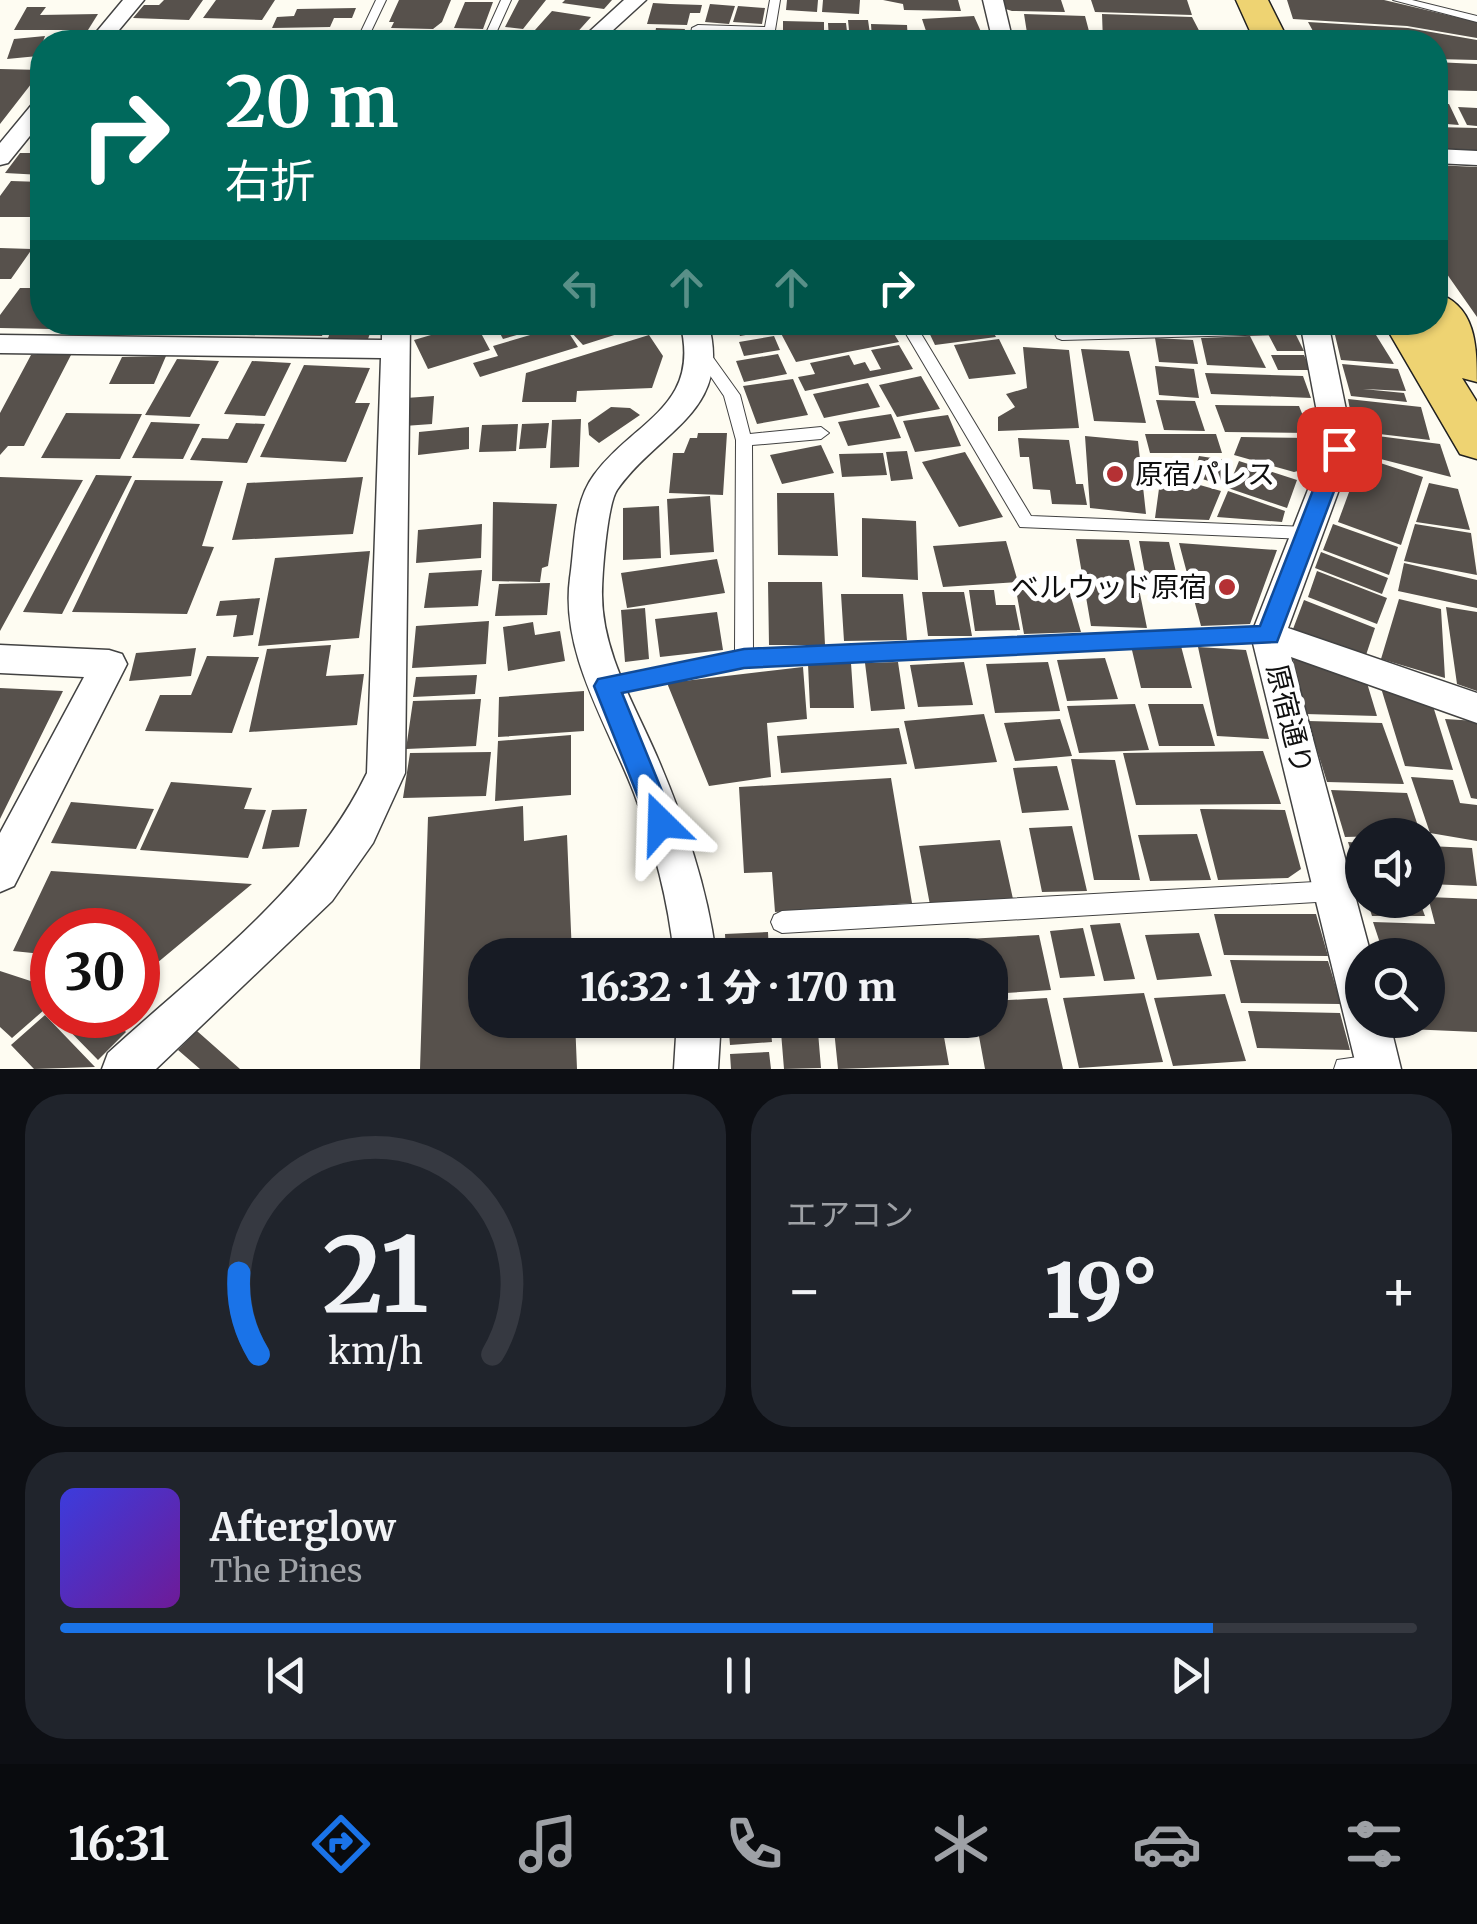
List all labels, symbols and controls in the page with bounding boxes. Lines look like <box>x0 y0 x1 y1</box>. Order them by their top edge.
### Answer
text: 20 m <box>225 58 399 146</box>
icon: right <box>60 70 190 200</box>
text: 右折 <box>225 153 315 209</box>
icon: left <box>554 260 609 315</box>
icon: ahead <box>659 260 714 315</box>
icon: ahead <box>764 260 819 315</box>
icon: right <box>869 260 924 315</box>
pin <box>1297 407 1382 492</box>
icon: arrive <box>1312 422 1367 477</box>
place label: 原宿パレス <box>1135 456 1275 492</box>
marker: 原宿パレス <box>1104 463 1126 485</box>
place label: ベルウッド原宿 <box>1011 569 1207 605</box>
marker: ベルウッド原宿 <box>1216 576 1238 598</box>
street label: 原宿通り <box>1259 660 1321 778</box>
position arrow <box>609 771 713 875</box>
map controls <box>1345 818 1445 1038</box>
button: sound <box>1345 818 1445 918</box>
speed limit sign: 30 <box>30 908 160 1038</box>
button: search <box>1345 938 1445 1038</box>
text: 16:32 · 1 分 · 170 m <box>580 964 896 1011</box>
text: エアコン <box>786 1195 914 1235</box>
text: 21 <box>322 1210 429 1340</box>
text: 19° <box>1045 1244 1158 1338</box>
text: − <box>786 1256 823 1325</box>
text: + <box>1380 1256 1417 1325</box>
text: km/h <box>328 1329 423 1374</box>
text: Afterglow <box>210 1504 396 1551</box>
text: The Pines <box>210 1551 362 1591</box>
icon: previous <box>259 1648 314 1703</box>
icon: pause <box>711 1648 766 1703</box>
icon: next <box>1163 1648 1218 1703</box>
icon: directions <box>306 1809 376 1879</box>
icon: music <box>513 1809 583 1879</box>
icon: phone <box>719 1809 789 1879</box>
icon: climate <box>926 1809 996 1879</box>
icon: car <box>1132 1809 1202 1879</box>
icon: filters <box>1339 1809 1409 1879</box>
text: 16:31 <box>68 1816 169 1872</box>

